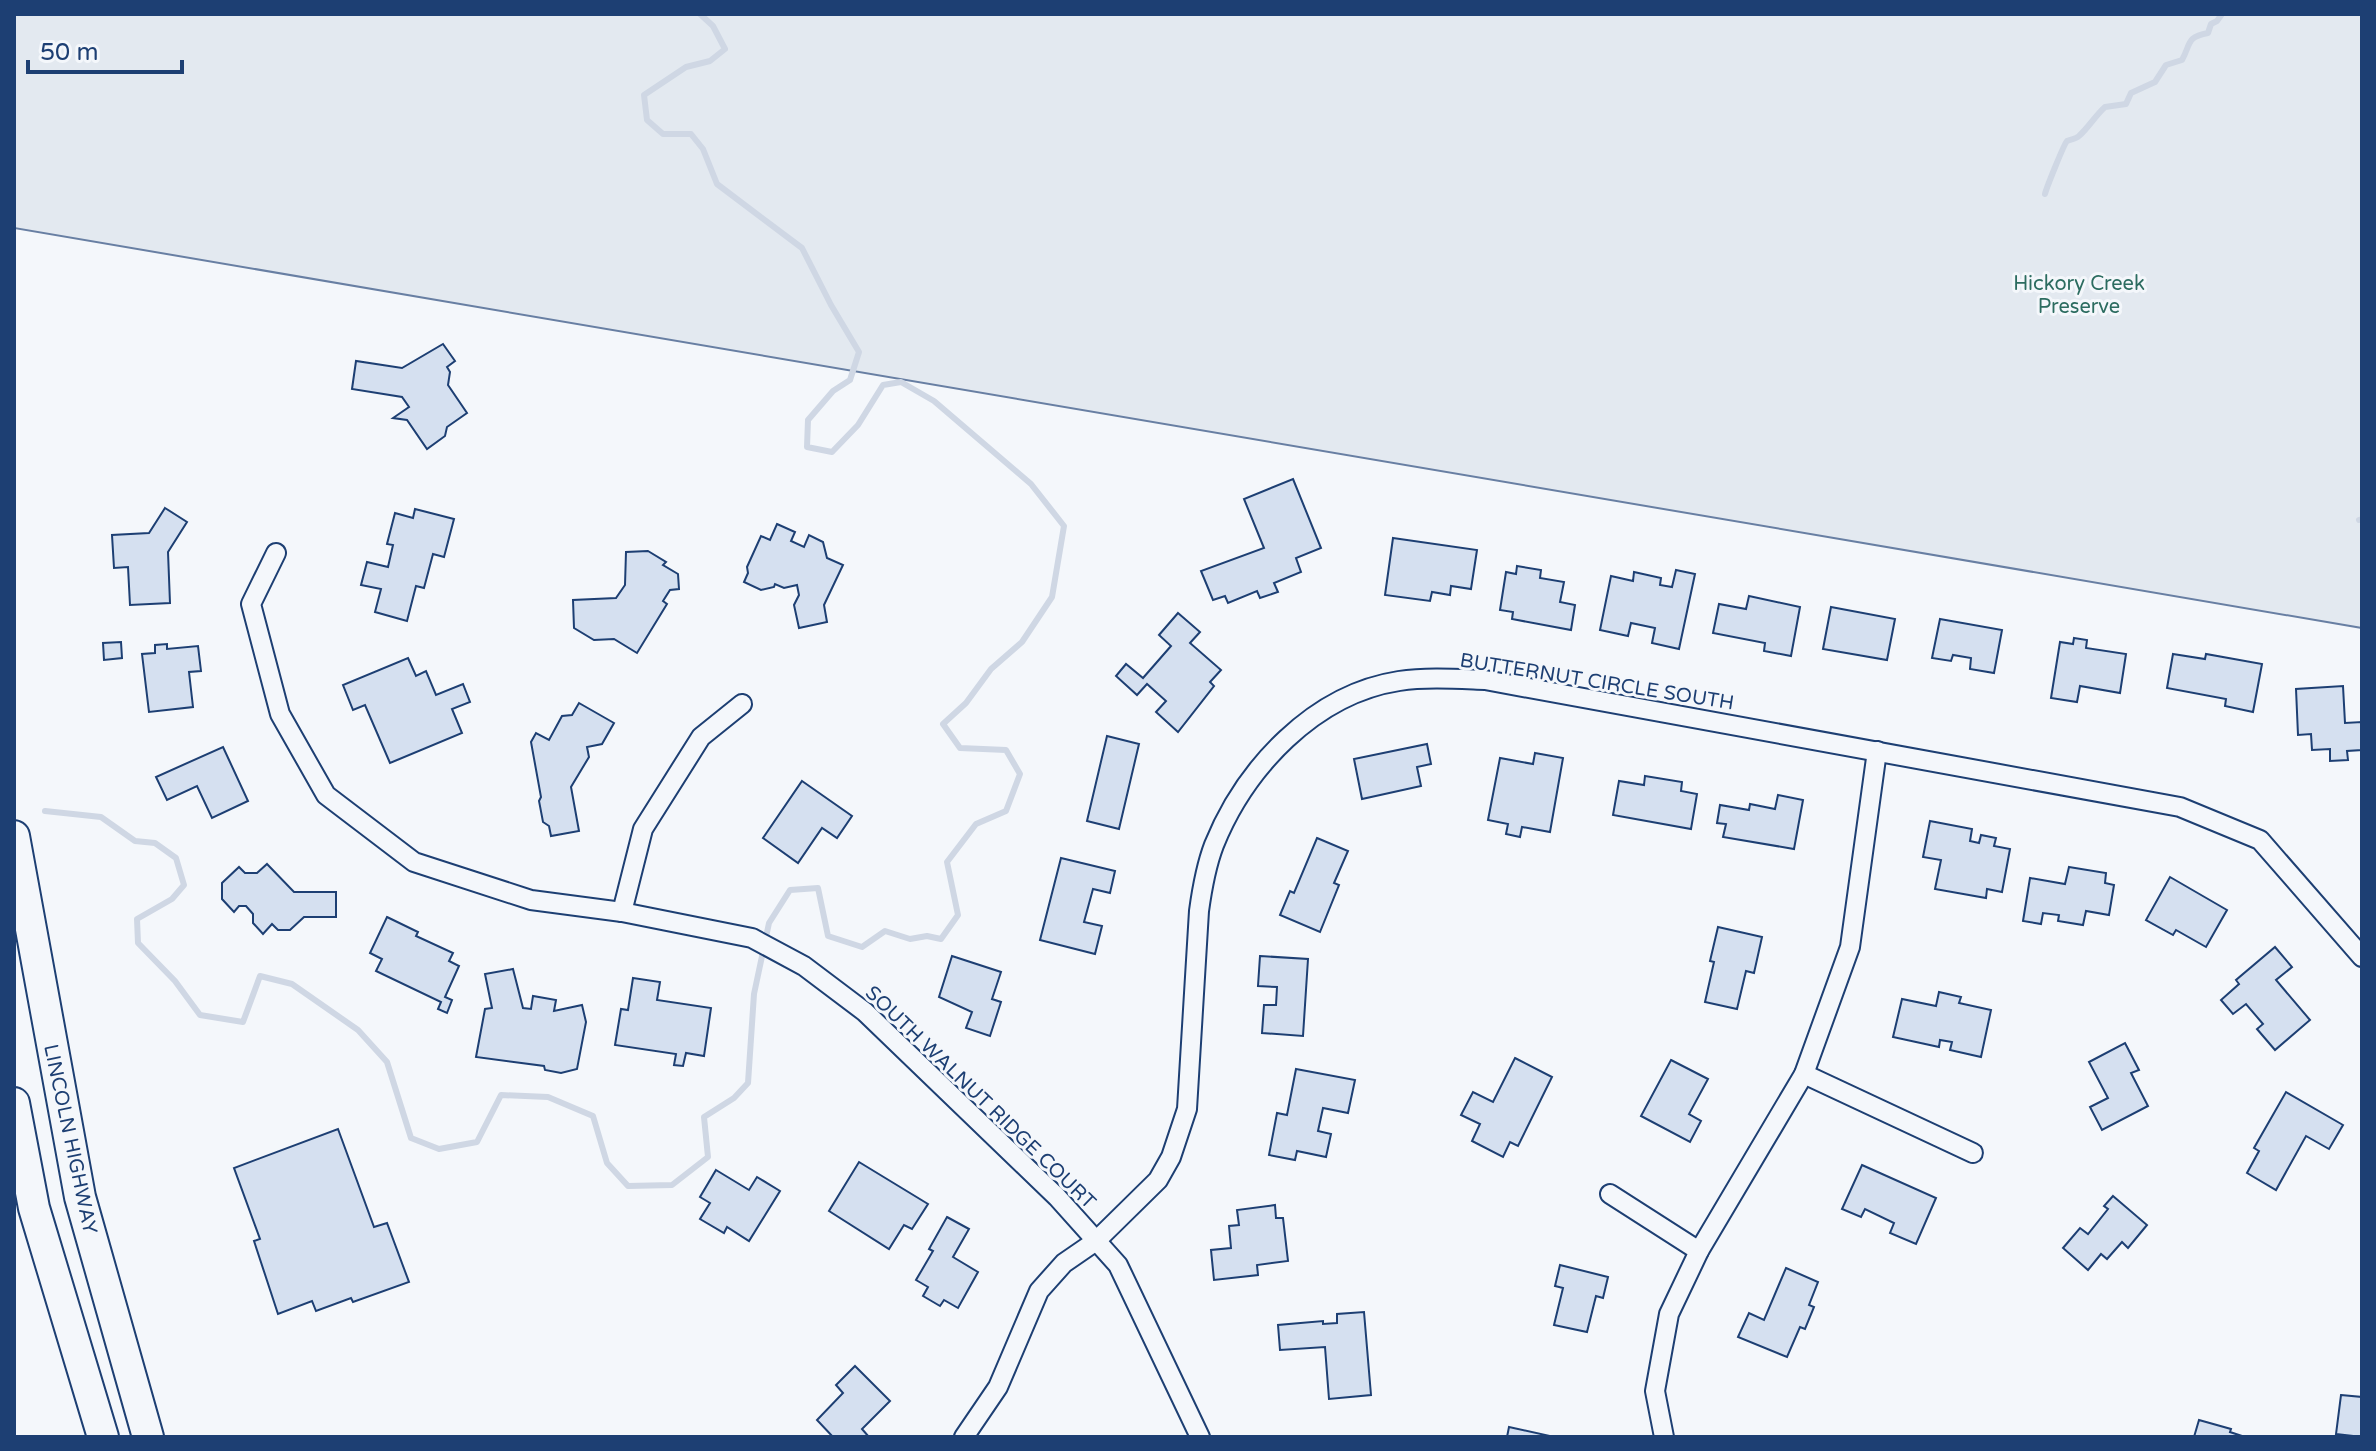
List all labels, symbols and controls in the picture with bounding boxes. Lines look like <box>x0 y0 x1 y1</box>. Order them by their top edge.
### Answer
scale bar <box>28 24 182 74</box>
text: 50 m <box>40 38 98 67</box>
park label: Hickory Creek Preserve <box>2013 272 2145 319</box>
street label: BUTTERNUT CIRCLE SOUTH <box>1458 648 1736 716</box>
street label: SOUTH WALNUT RIDGE COURT <box>860 981 1100 1214</box>
street label: LINCOLN HIGHWAY <box>38 1042 102 1237</box>

